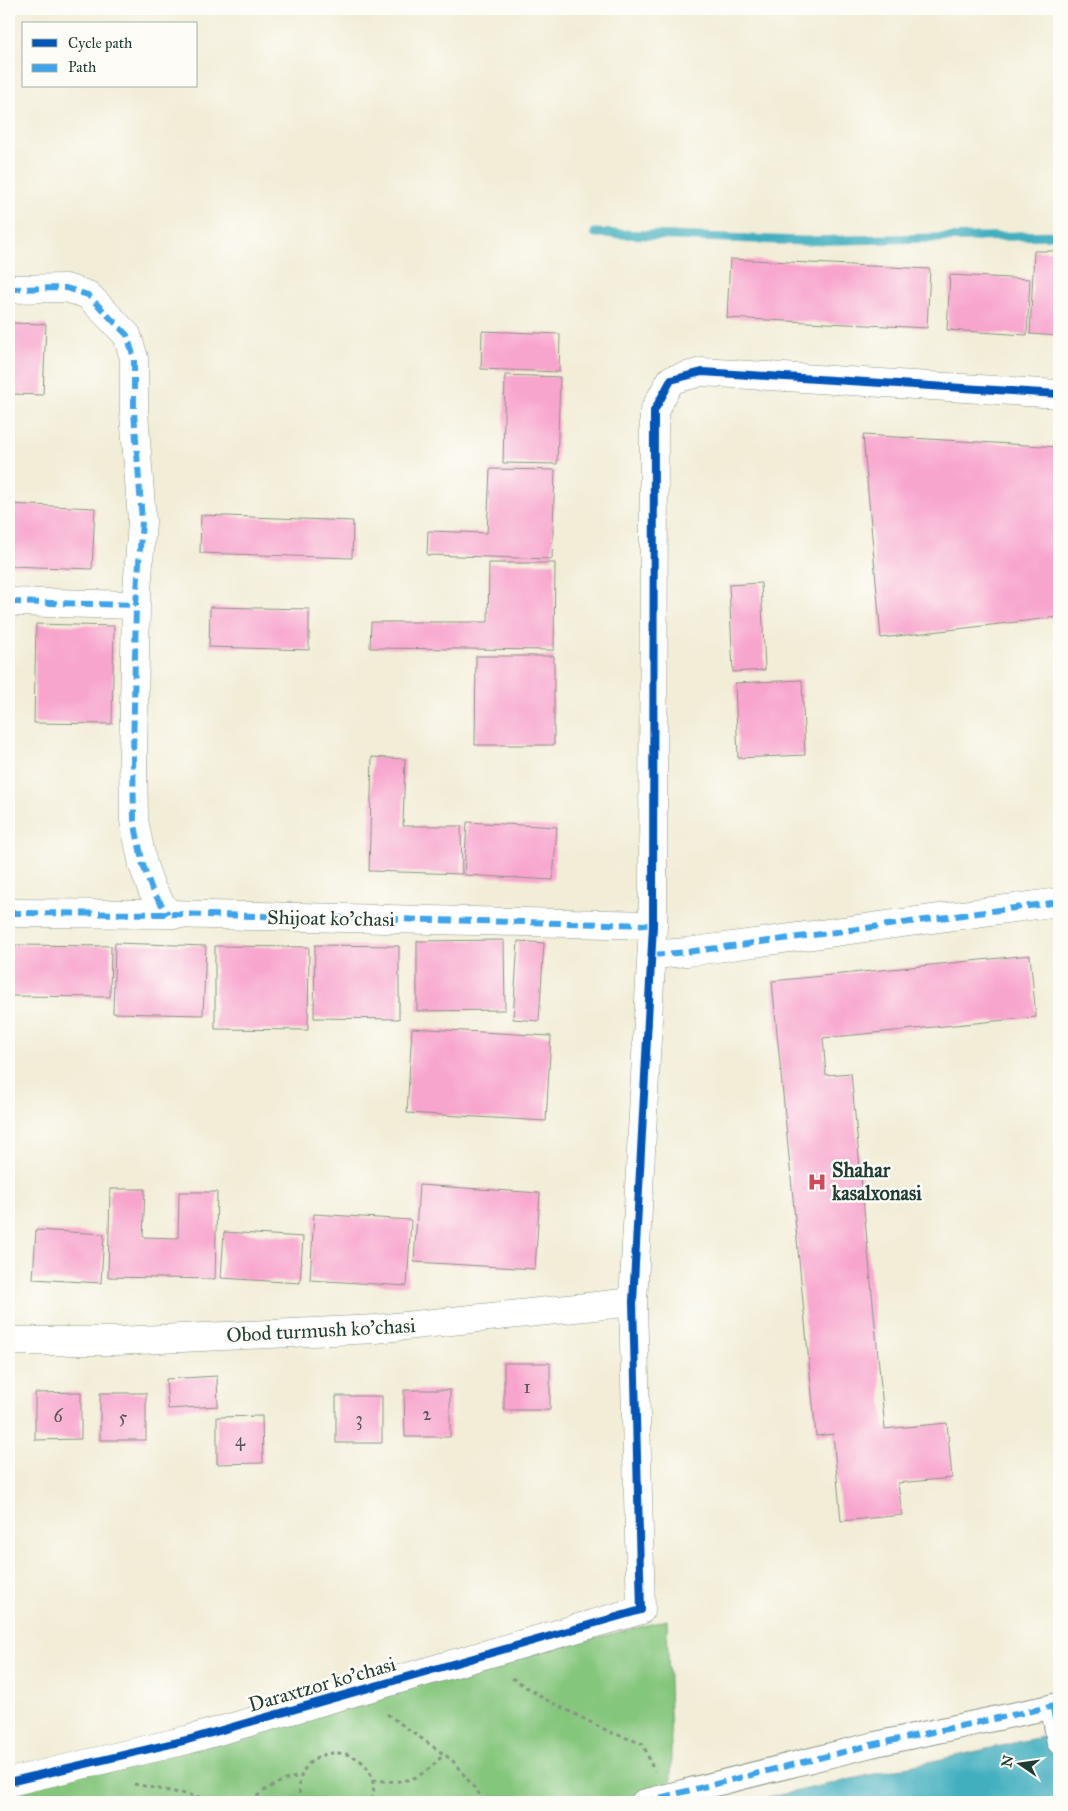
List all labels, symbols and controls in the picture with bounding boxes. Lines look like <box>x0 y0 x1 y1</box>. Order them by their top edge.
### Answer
legend <box>22 22 198 88</box>
text: Cycle path <box>68 34 133 52</box>
text: Path <box>68 58 97 76</box>
street label: Shijoat ko'chasi <box>267 905 396 931</box>
place label: Shahar kasalxonasi <box>832 1158 922 1205</box>
hospital icon: Shahar kasalxonasi <box>806 1171 828 1193</box>
street label: Obod turmush ko'chasi <box>226 1313 417 1347</box>
house number: 1 <box>523 1376 531 1398</box>
house number: 2 <box>423 1403 432 1425</box>
house number: 6 <box>53 1405 63 1427</box>
house number: 5 <box>119 1406 128 1428</box>
house number: 3 <box>355 1408 363 1430</box>
house number: 4 <box>235 1429 246 1451</box>
street label: Daraxtzor ko'chasi <box>246 1651 399 1717</box>
north arrow <box>996 1738 1046 1788</box>
text: N <box>998 1753 1017 1769</box>

